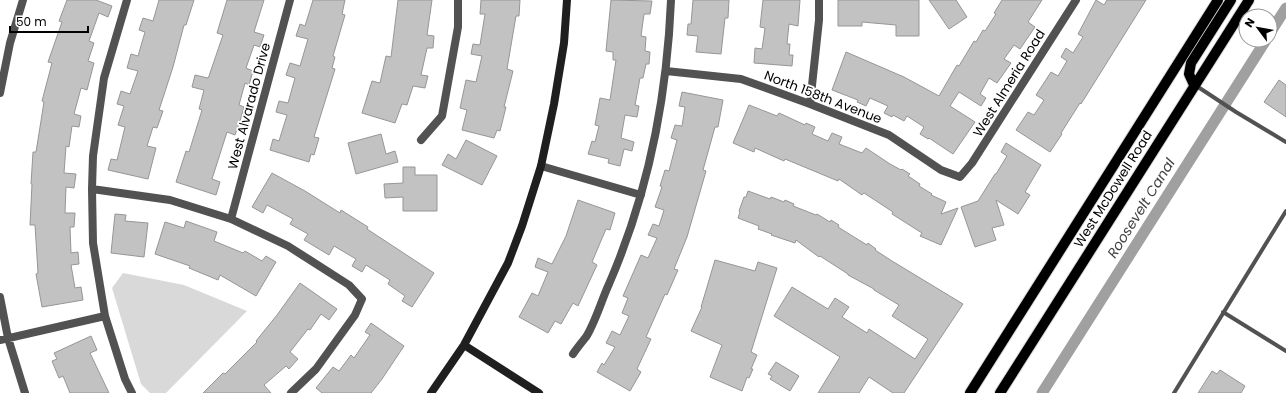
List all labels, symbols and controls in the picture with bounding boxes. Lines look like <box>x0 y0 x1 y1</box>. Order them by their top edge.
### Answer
scale bar <box>10 8 88 34</box>
north arrow <box>1238 8 1278 48</box>
text: 50 m <box>16 13 47 30</box>
text: N <box>1241 15 1258 30</box>
street label: West Almeria Road <box>968 26 1050 140</box>
street label: West Alvarado Drive <box>223 40 275 172</box>
street label: North 158th Avenue <box>761 66 885 128</box>
street label: West McDowell Road <box>1069 127 1157 251</box>
water label: Roosevelt Canal <box>1102 154 1180 262</box>

